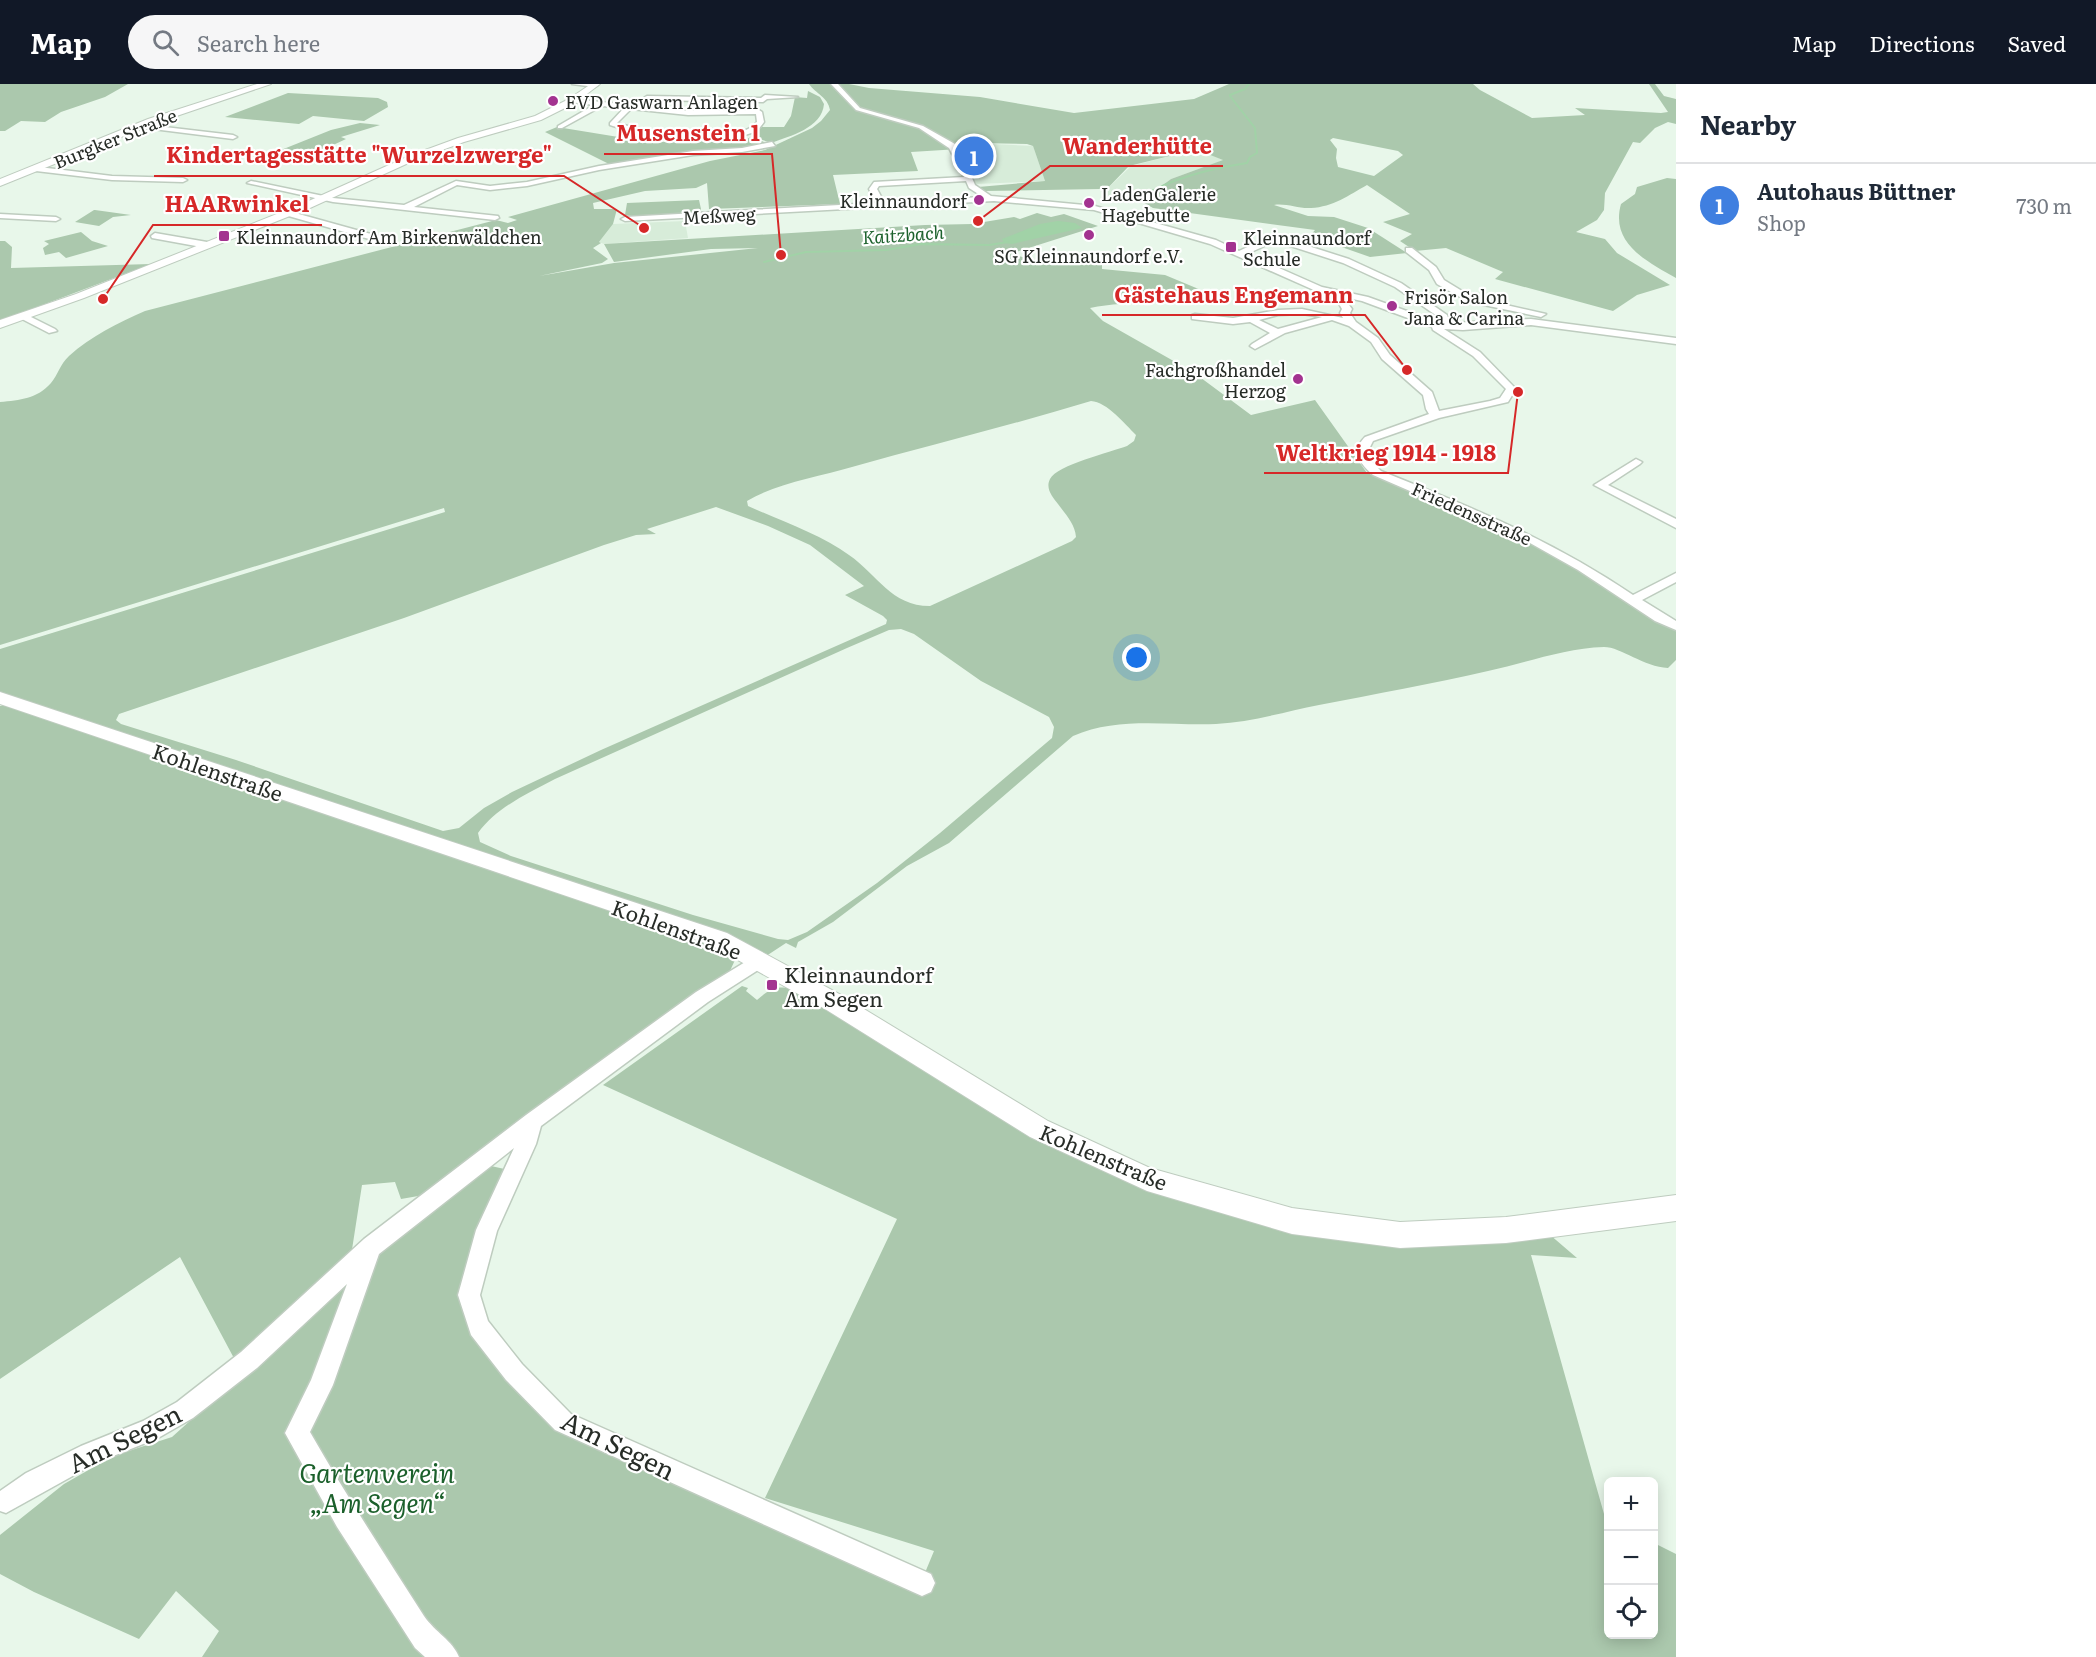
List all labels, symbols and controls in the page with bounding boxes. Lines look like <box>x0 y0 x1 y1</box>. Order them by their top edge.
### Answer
search box <box>128 15 548 69</box>
text: Map <box>30 21 92 63</box>
icon: search <box>149 26 182 59</box>
text: Search here <box>197 26 320 59</box>
text: Map <box>1792 27 1837 58</box>
text: Directions <box>1870 27 1975 58</box>
text: Saved <box>2008 27 2066 58</box>
place label: EVD Gaswarn Anlagen <box>565 88 758 115</box>
marker: EVD Gaswarn Anlagen <box>546 94 560 108</box>
street label: Burgker Straße <box>49 101 181 175</box>
text: Nearby <box>1700 104 1796 143</box>
callout: Musenstein 1 <box>604 114 772 154</box>
text: Musenstein 1 <box>616 115 760 148</box>
callout: Wanderhütte <box>1050 126 1223 166</box>
text: Wanderhütte <box>1062 128 1212 161</box>
pin: 1 <box>954 134 994 178</box>
callout: Kindertagesstätte "Wurzelzwerge" <box>154 136 564 176</box>
text: Kindertagesstätte "Wurzelzwerge" <box>166 137 552 170</box>
text: Autohaus Büttner <box>1757 174 1955 207</box>
place label: LadenGalerie Hagebutte <box>1101 180 1216 228</box>
callout: HAARwinkel <box>153 185 322 225</box>
text: HAARwinkel <box>165 186 309 219</box>
place label: Kleinnaundorf <box>839 187 969 214</box>
text: 1 <box>1715 190 1724 220</box>
text: 730 m <box>2016 190 2072 220</box>
marker: Kleinnaundorf <box>972 193 986 207</box>
marker: LadenGalerie Hagebutte <box>1082 196 1096 210</box>
street label: Meßweg <box>682 200 757 230</box>
text: Shop <box>1757 207 1806 237</box>
water label: Kaitzbach <box>861 218 945 250</box>
place label: Kleinnaundorf Am Birkenwäldchen <box>236 223 542 250</box>
place label: Kleinnaundorf Schule <box>1243 224 1373 272</box>
marker: SG Kleinnaundorf e.V. <box>1082 228 1096 242</box>
marker: Kleinnaundorf Am Birkenwäldchen <box>217 229 231 243</box>
marker: Kleinnaundorf Schule <box>1224 240 1238 254</box>
place label: SG Kleinnaundorf e.V. <box>994 242 1184 269</box>
callout: Gästehaus Engemann <box>1102 275 1365 315</box>
text: Gästehaus Engemann <box>1114 277 1354 310</box>
place label: Frisör Salon Jana & Carina <box>1404 283 1525 331</box>
marker: Frisör Salon Jana & Carina <box>1385 299 1399 313</box>
place label: Fachgroßhandel Herzog <box>1145 356 1287 404</box>
marker: Fachgroßhandel Herzog <box>1291 372 1305 386</box>
callout: Weltkrieg 1914 - 1918 <box>1264 433 1508 473</box>
text: Weltkrieg 1914 - 1918 <box>1276 435 1496 468</box>
street label: Friedensstraße <box>1408 474 1536 552</box>
your location <box>1122 643 1151 672</box>
street label: Kohlenstraße <box>149 734 288 808</box>
street label: Kohlenstraße <box>608 890 746 966</box>
place label: Kleinnaundorf Am Segen <box>784 958 935 1013</box>
marker: Kleinnaundorf Am Segen <box>765 978 779 992</box>
street label: Kohlenstraße <box>1035 1115 1173 1197</box>
street label: Am Segen <box>60 1393 188 1481</box>
street label: Am Segen <box>555 1400 683 1488</box>
park label: Gartenverein „Am Segen“ <box>299 1452 455 1521</box>
map controls <box>1604 1477 1658 1639</box>
button: + <box>1604 1477 1658 1531</box>
button: − <box>1604 1531 1658 1585</box>
button: locate <box>1604 1585 1658 1639</box>

